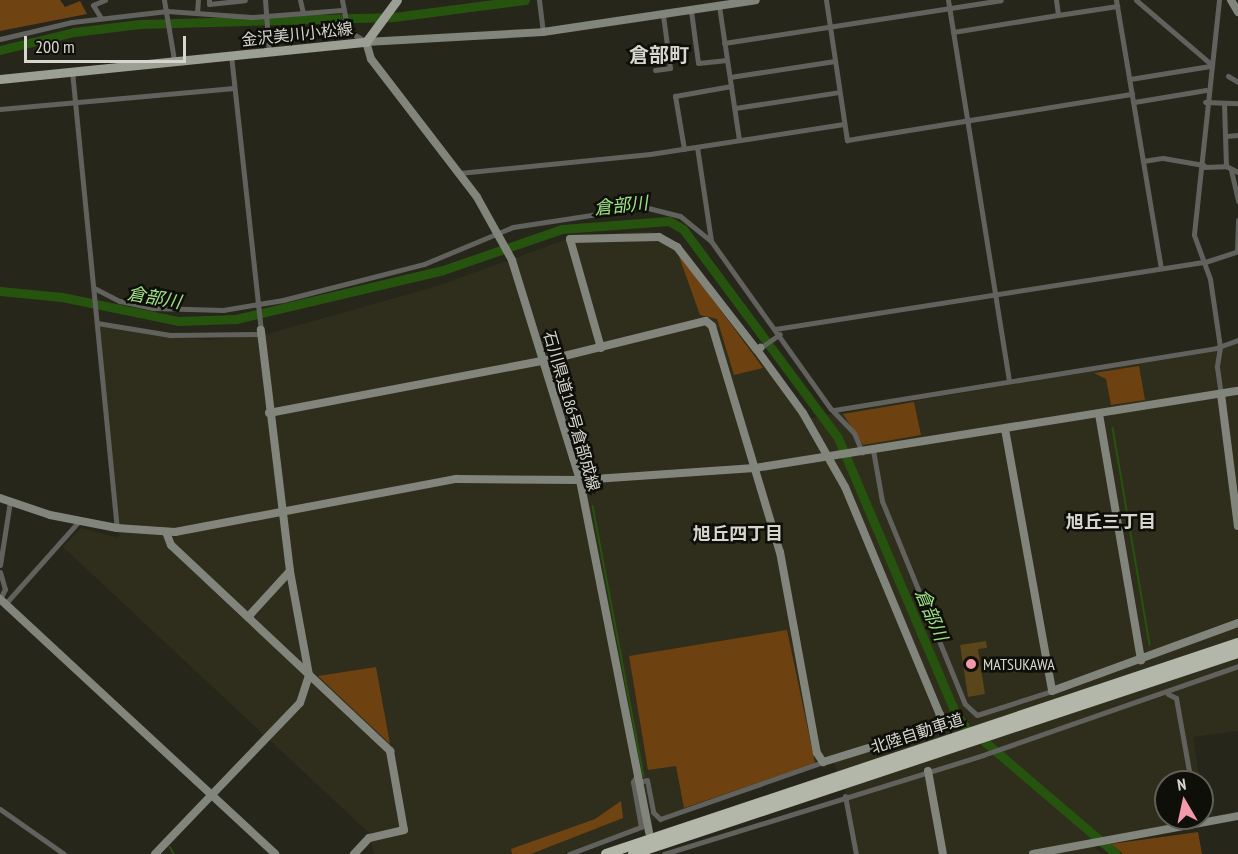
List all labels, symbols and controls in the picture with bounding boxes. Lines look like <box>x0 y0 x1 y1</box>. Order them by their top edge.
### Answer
street label: 金沢美川小松線 <box>240 19 354 49</box>
scale bar <box>27 24 189 62</box>
text: 200 m <box>35 35 75 58</box>
district label: 倉部町 <box>629 43 689 67</box>
water label: 倉部川 <box>593 192 649 220</box>
water label: 倉部川 <box>126 283 182 313</box>
street label: 石川県道186号倉部成線 <box>540 329 604 493</box>
district label: 旭丘三丁目 <box>1066 511 1156 533</box>
district label: 旭丘四丁目 <box>693 523 783 545</box>
water label: 倉部川 <box>911 586 951 644</box>
place label: MATSUKAWA <box>983 654 1055 674</box>
marker: MATSUKAWA <box>964 657 978 671</box>
street label: 北陸自動車道 <box>868 709 966 757</box>
north arrow <box>1154 770 1214 830</box>
text: N <box>1176 774 1187 795</box>

